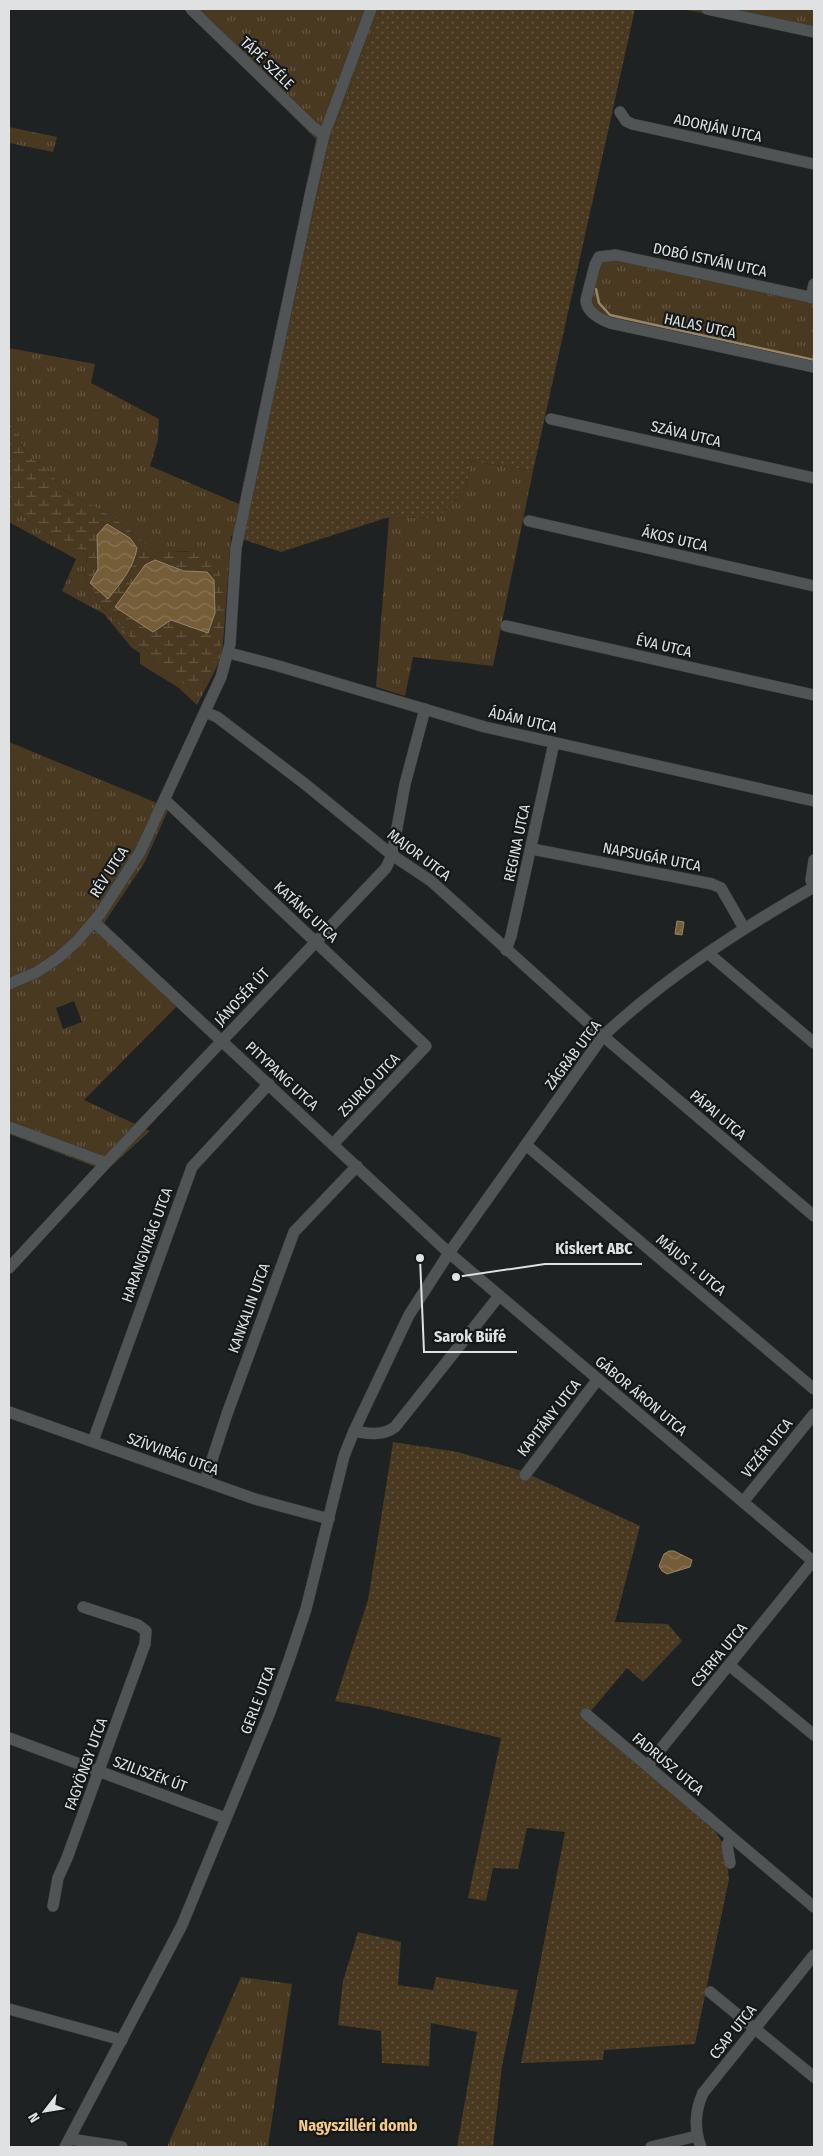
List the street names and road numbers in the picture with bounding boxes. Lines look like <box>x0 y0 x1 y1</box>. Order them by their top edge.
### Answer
street label: TÁPÉ SZÉLE <box>236 33 298 93</box>
street label: ADORJÁN UTCA <box>672 110 764 146</box>
street label: DOBÓ ISTVÁN UTCA <box>651 239 769 281</box>
street label: HALAS UTCA <box>662 310 738 342</box>
street label: SZÁVA UTCA <box>649 417 723 451</box>
street label: ÁKOS UTCA <box>640 523 710 555</box>
street label: ÉVA UTCA <box>634 631 694 661</box>
street label: ÁDÁM UTCA <box>487 703 559 737</box>
street label: REGINA UTCA <box>500 802 534 883</box>
street label: MAJOR UTCA <box>384 825 454 885</box>
street label: NAPSUGÁR UTCA <box>601 839 703 875</box>
street label: RÉV UTCA <box>86 843 132 901</box>
street label: KATÁNG UTCA <box>270 878 342 946</box>
street label: JÁNOSÉR ÚT <box>211 964 273 1030</box>
street label: ZÁGRÁB UTCA <box>541 1017 605 1093</box>
street label: PITYPANG UTCA <box>242 1038 322 1114</box>
street label: ZSURLÓ UTCA <box>334 1050 404 1120</box>
street label: PÁPAI UTCA <box>686 1086 750 1144</box>
street label: HARANGVIRÁG UTCA <box>118 1185 176 1305</box>
street label: MÁJUS 1. UTCA <box>652 1231 730 1299</box>
street label: KANKALIN UTCA <box>224 1260 274 1356</box>
street label: GÁBOR ÁRON UTCA <box>591 1352 691 1440</box>
street label: KAPITÁNY UTCA <box>513 1376 585 1460</box>
street label: VEZÉR UTCA <box>738 1415 796 1481</box>
street label: SZÍVVIRÁG UTCA <box>125 1429 221 1479</box>
street label: CSERFA UTCA <box>687 1619 751 1691</box>
street label: GERLE UTCA <box>237 1663 279 1737</box>
street label: FAGYÖNGY UTCA <box>61 1715 111 1813</box>
street label: FADRUSZ UTCA <box>629 1729 707 1799</box>
street label: SZILISZÉK ÚT <box>111 1752 189 1796</box>
street label: CSAP UTCA <box>706 2001 760 2063</box>

